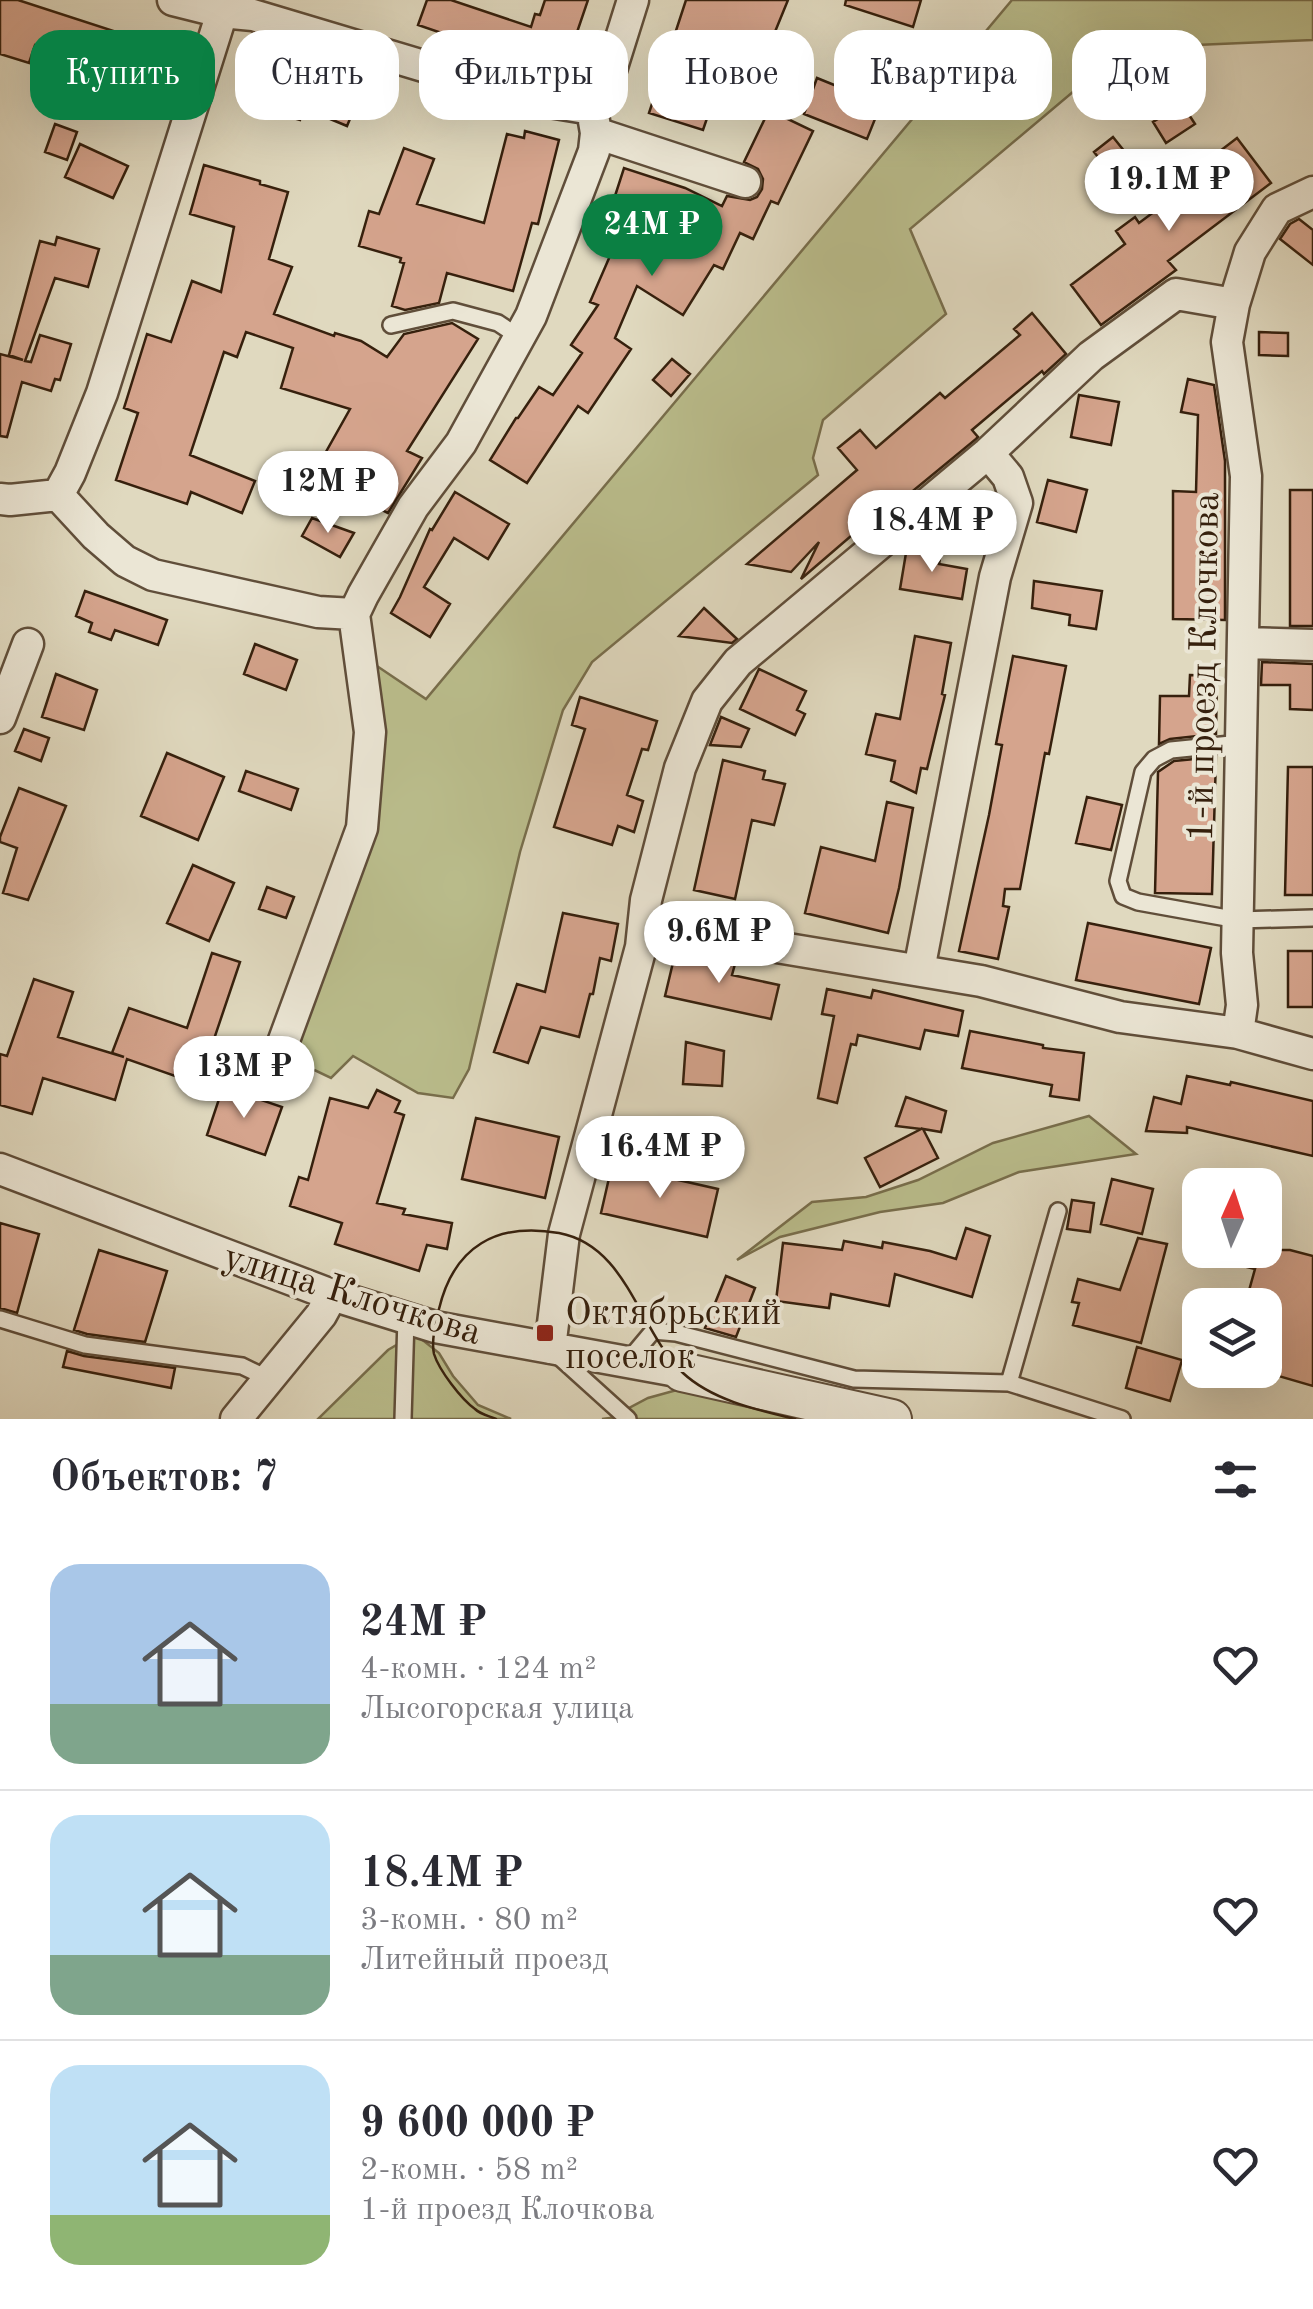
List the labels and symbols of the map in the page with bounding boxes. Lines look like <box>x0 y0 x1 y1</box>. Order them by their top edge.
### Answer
pin: 19.1M ₽ <box>1077 149 1261 234</box>
pin: 24M ₽ <box>582 194 722 279</box>
pin: 12M ₽ <box>258 451 398 536</box>
pin: 18.4M ₽ <box>840 490 1024 575</box>
street label: 1-й проезд Клочкова <box>1183 492 1227 842</box>
pin: 9.6M ₽ <box>638 901 800 986</box>
pin: 13M ₽ <box>174 1036 314 1121</box>
pin: 16.4M ₽ <box>568 1116 752 1201</box>
north arrow <box>1182 1168 1282 1268</box>
street label: улица Клочкова <box>219 1239 486 1353</box>
place label: Октябрьский поселок <box>565 1295 781 1377</box>
marker: Октябрьский поселок <box>534 1322 556 1344</box>

